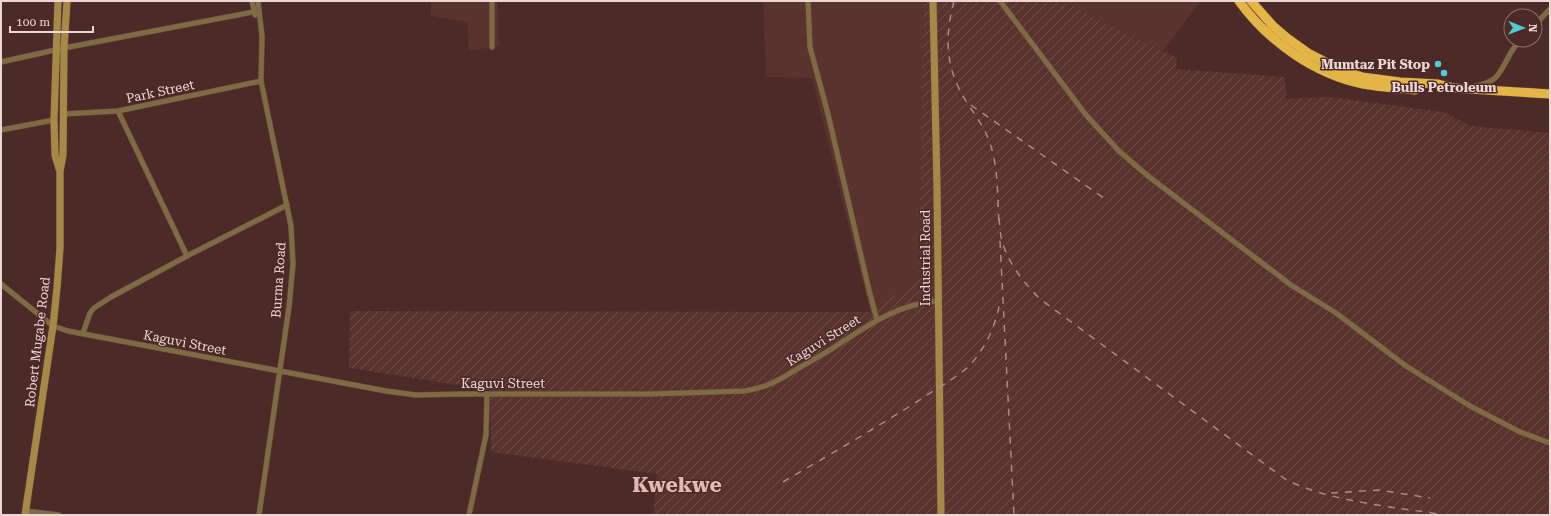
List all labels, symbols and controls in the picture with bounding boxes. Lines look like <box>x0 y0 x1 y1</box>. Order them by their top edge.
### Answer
scale bar <box>10 8 93 34</box>
north arrow <box>1503 8 1543 48</box>
text: 100 m <box>16 15 50 29</box>
text: N <box>1526 24 1539 33</box>
place label: Mumtaz Pit Stop <box>1321 57 1430 72</box>
marker: Mumtaz Pit Stop <box>1433 59 1443 69</box>
marker: Bulls Petroleum <box>1439 68 1449 78</box>
street label: Park Street <box>125 77 196 106</box>
place label: Bulls Petroleum <box>1391 80 1497 95</box>
street label: Industrial Road <box>918 209 933 306</box>
street label: Burma Road <box>268 241 289 319</box>
street label: Robert Mugabe Road <box>22 275 53 408</box>
street label: Kaguvi Street <box>784 312 863 369</box>
street label: Kaguvi Street <box>142 327 228 358</box>
street label: Kaguvi Street <box>461 376 545 391</box>
district label: Kwekwe <box>632 473 722 497</box>

